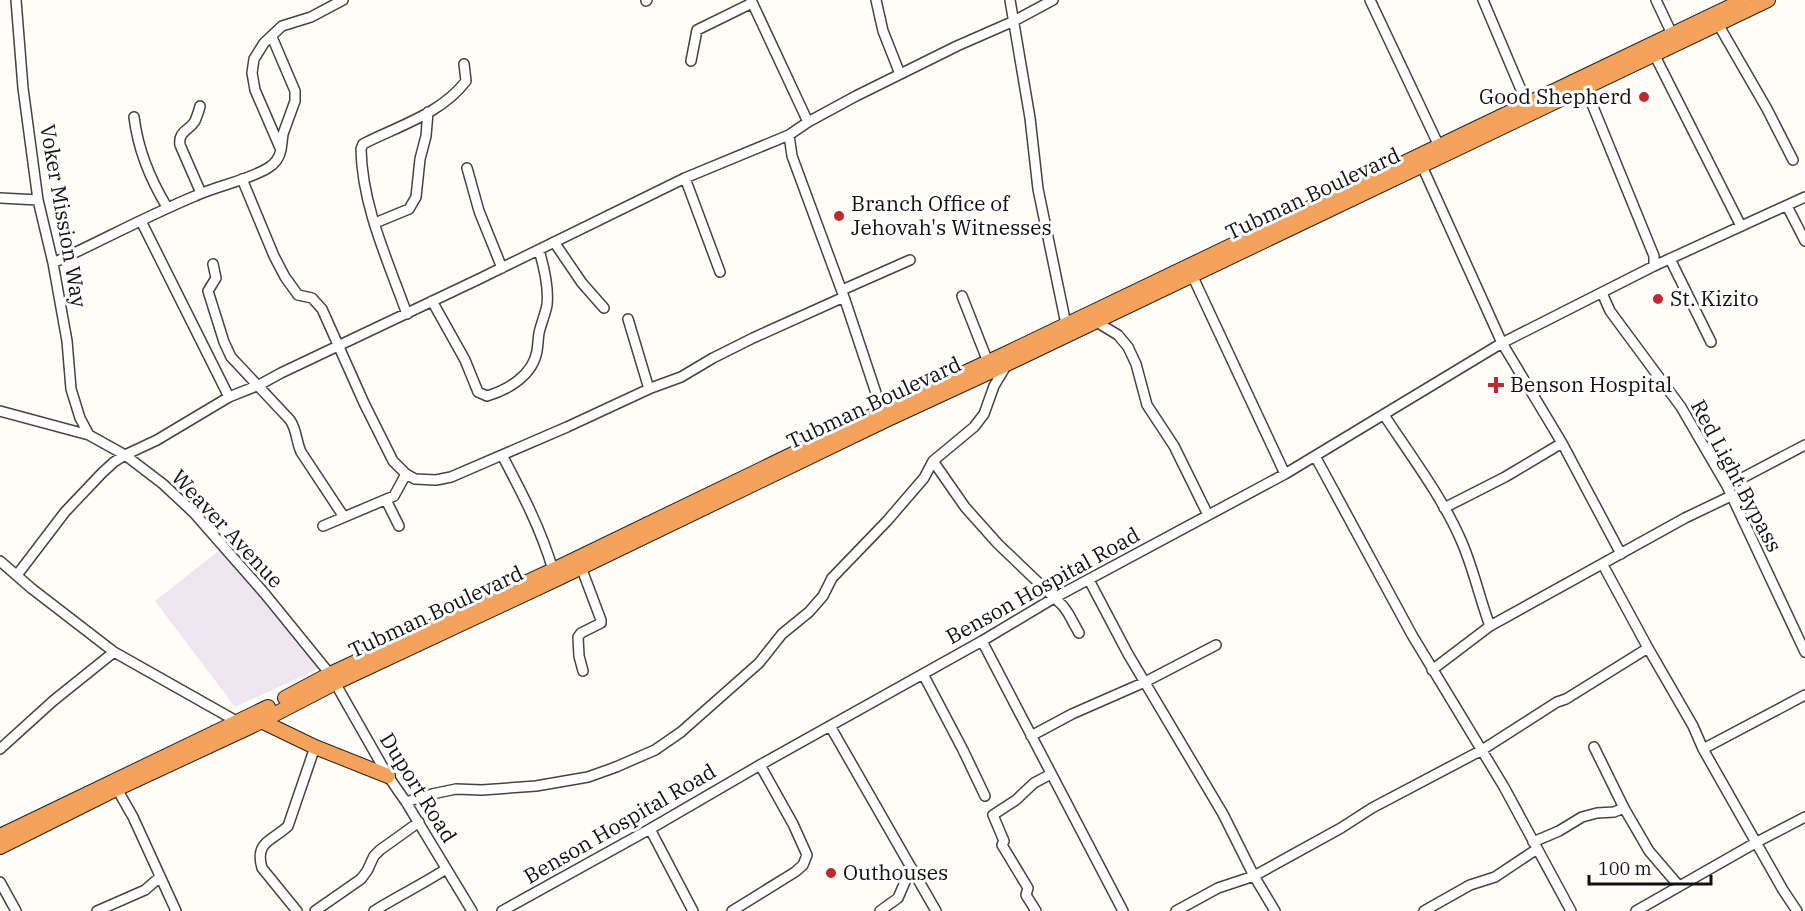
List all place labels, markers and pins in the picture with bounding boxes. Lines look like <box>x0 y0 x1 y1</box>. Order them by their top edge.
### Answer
place label: Good Shepherd <box>1479 82 1632 110</box>
marker: Good Shepherd <box>1637 90 1651 104</box>
place label: Branch Office of Jehovah's Witnesses <box>851 189 1052 241</box>
marker: Branch Office of Jehovah's Witnesses <box>832 209 846 223</box>
place label: St. Kizito <box>1670 284 1758 312</box>
marker: St. Kizito <box>1651 292 1665 306</box>
place label: Benson Hospital <box>1510 370 1672 398</box>
marker: Benson Hospital <box>1487 376 1505 394</box>
place label: Outhouses <box>843 858 948 886</box>
marker: Outhouses <box>824 866 838 880</box>

